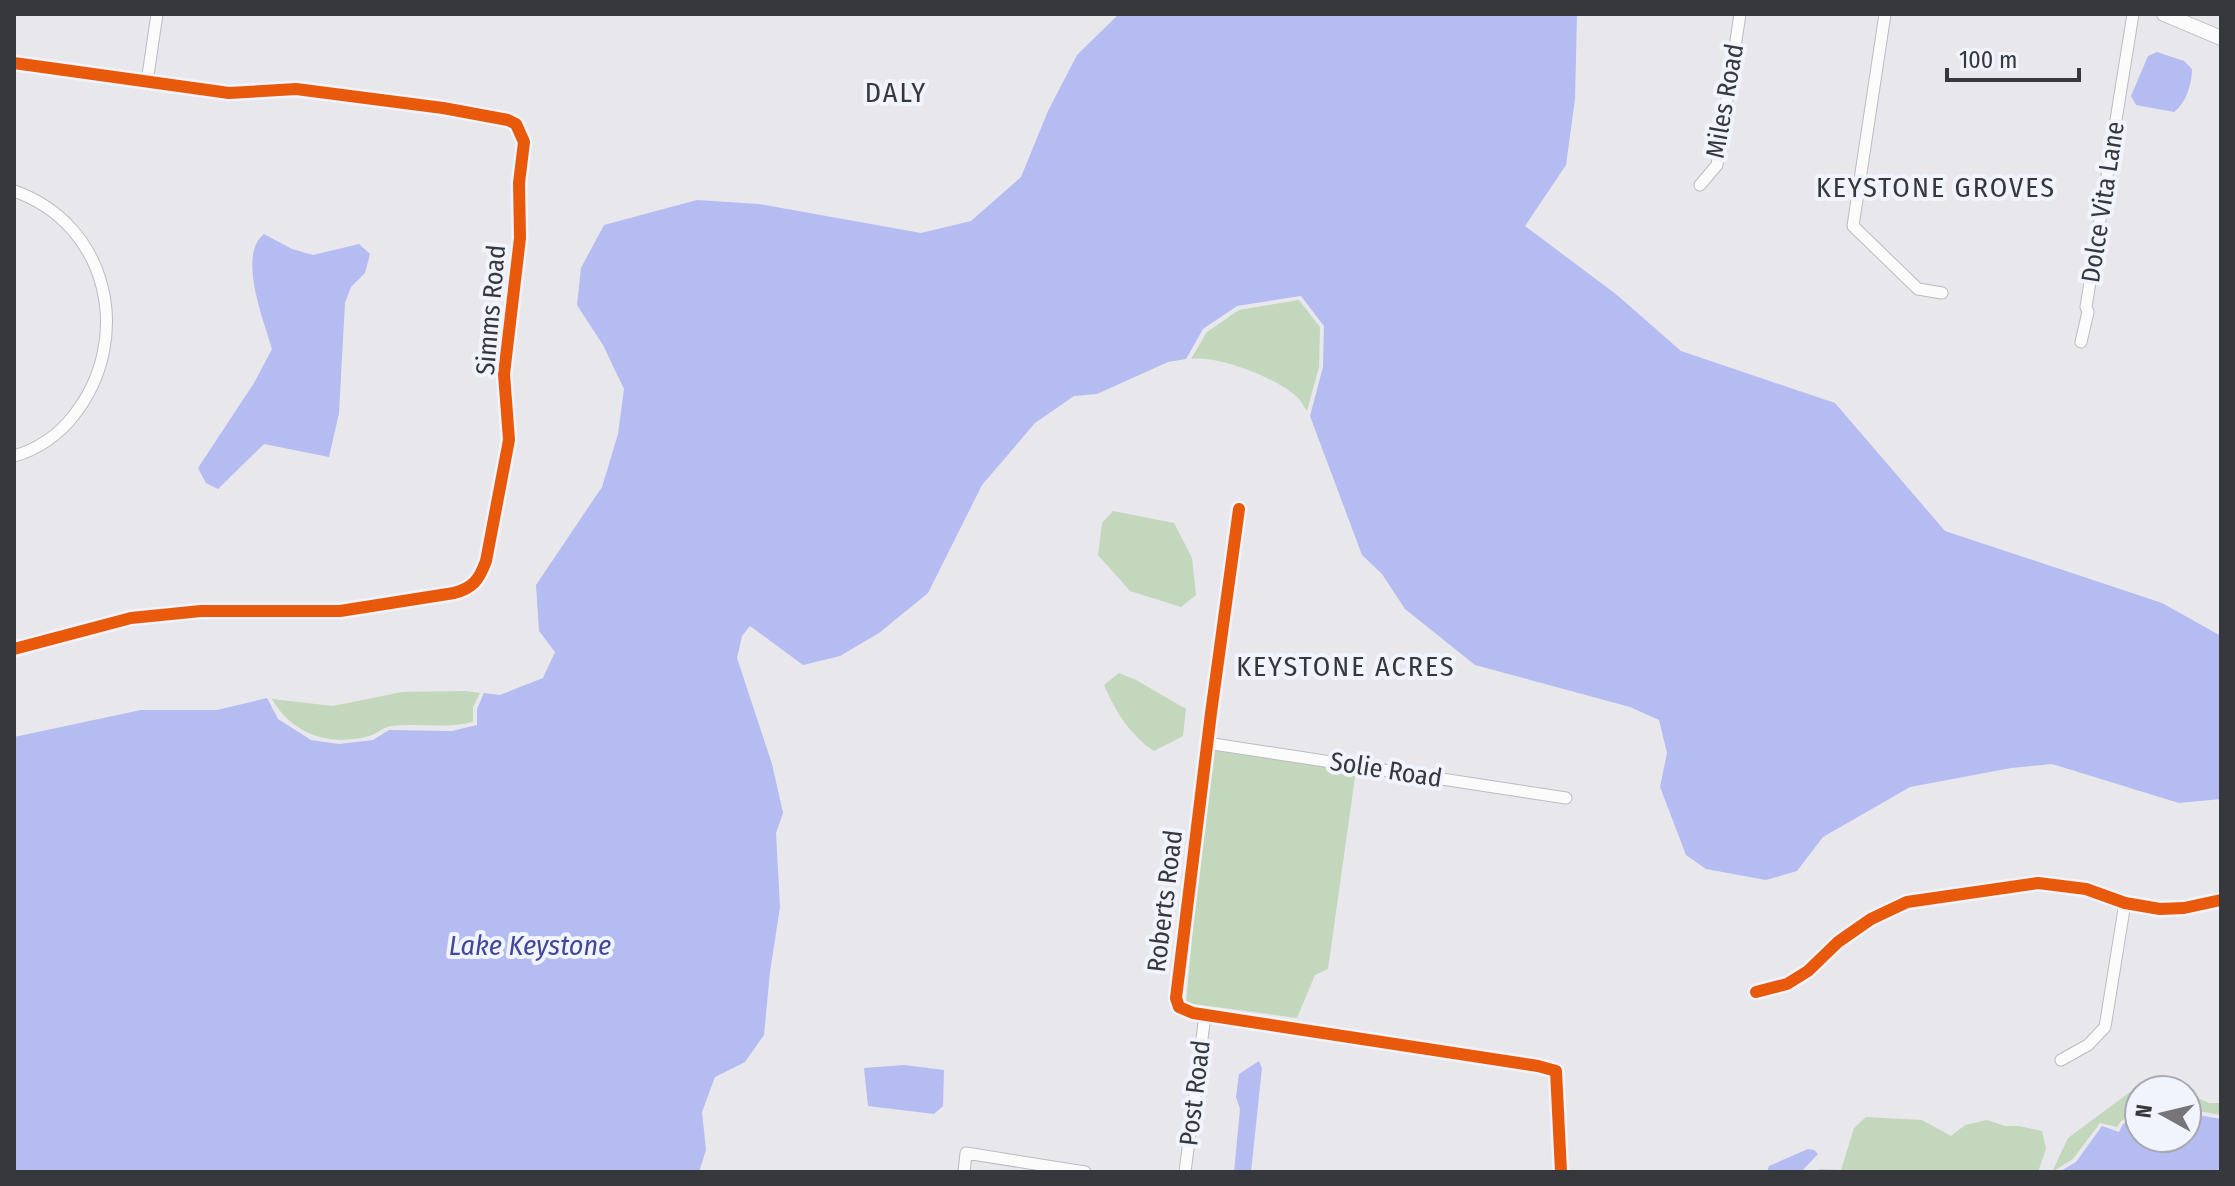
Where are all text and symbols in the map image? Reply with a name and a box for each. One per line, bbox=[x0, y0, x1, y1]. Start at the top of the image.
scale bar bbox=[1947, 32, 2079, 82]
street label: Miles Road bbox=[1700, 41, 1750, 161]
text: 100 m bbox=[1959, 46, 2017, 74]
district label: DALY bbox=[865, 76, 927, 109]
street label: Dolce Vita Lane bbox=[2075, 119, 2131, 285]
district label: KEYSTONE GROVES bbox=[1816, 171, 2056, 204]
street label: Simms Road bbox=[470, 244, 512, 376]
district label: KEYSTONE ACRES bbox=[1236, 650, 1456, 683]
street label: Solie Road bbox=[1328, 746, 1444, 794]
street label: Roberts Road bbox=[1141, 828, 1189, 974]
water label: Lake Keystone bbox=[449, 929, 611, 962]
street label: Post Road bbox=[1173, 1038, 1217, 1148]
north arrow bbox=[2123, 1074, 2203, 1154]
text: N bbox=[2129, 1103, 2158, 1120]

